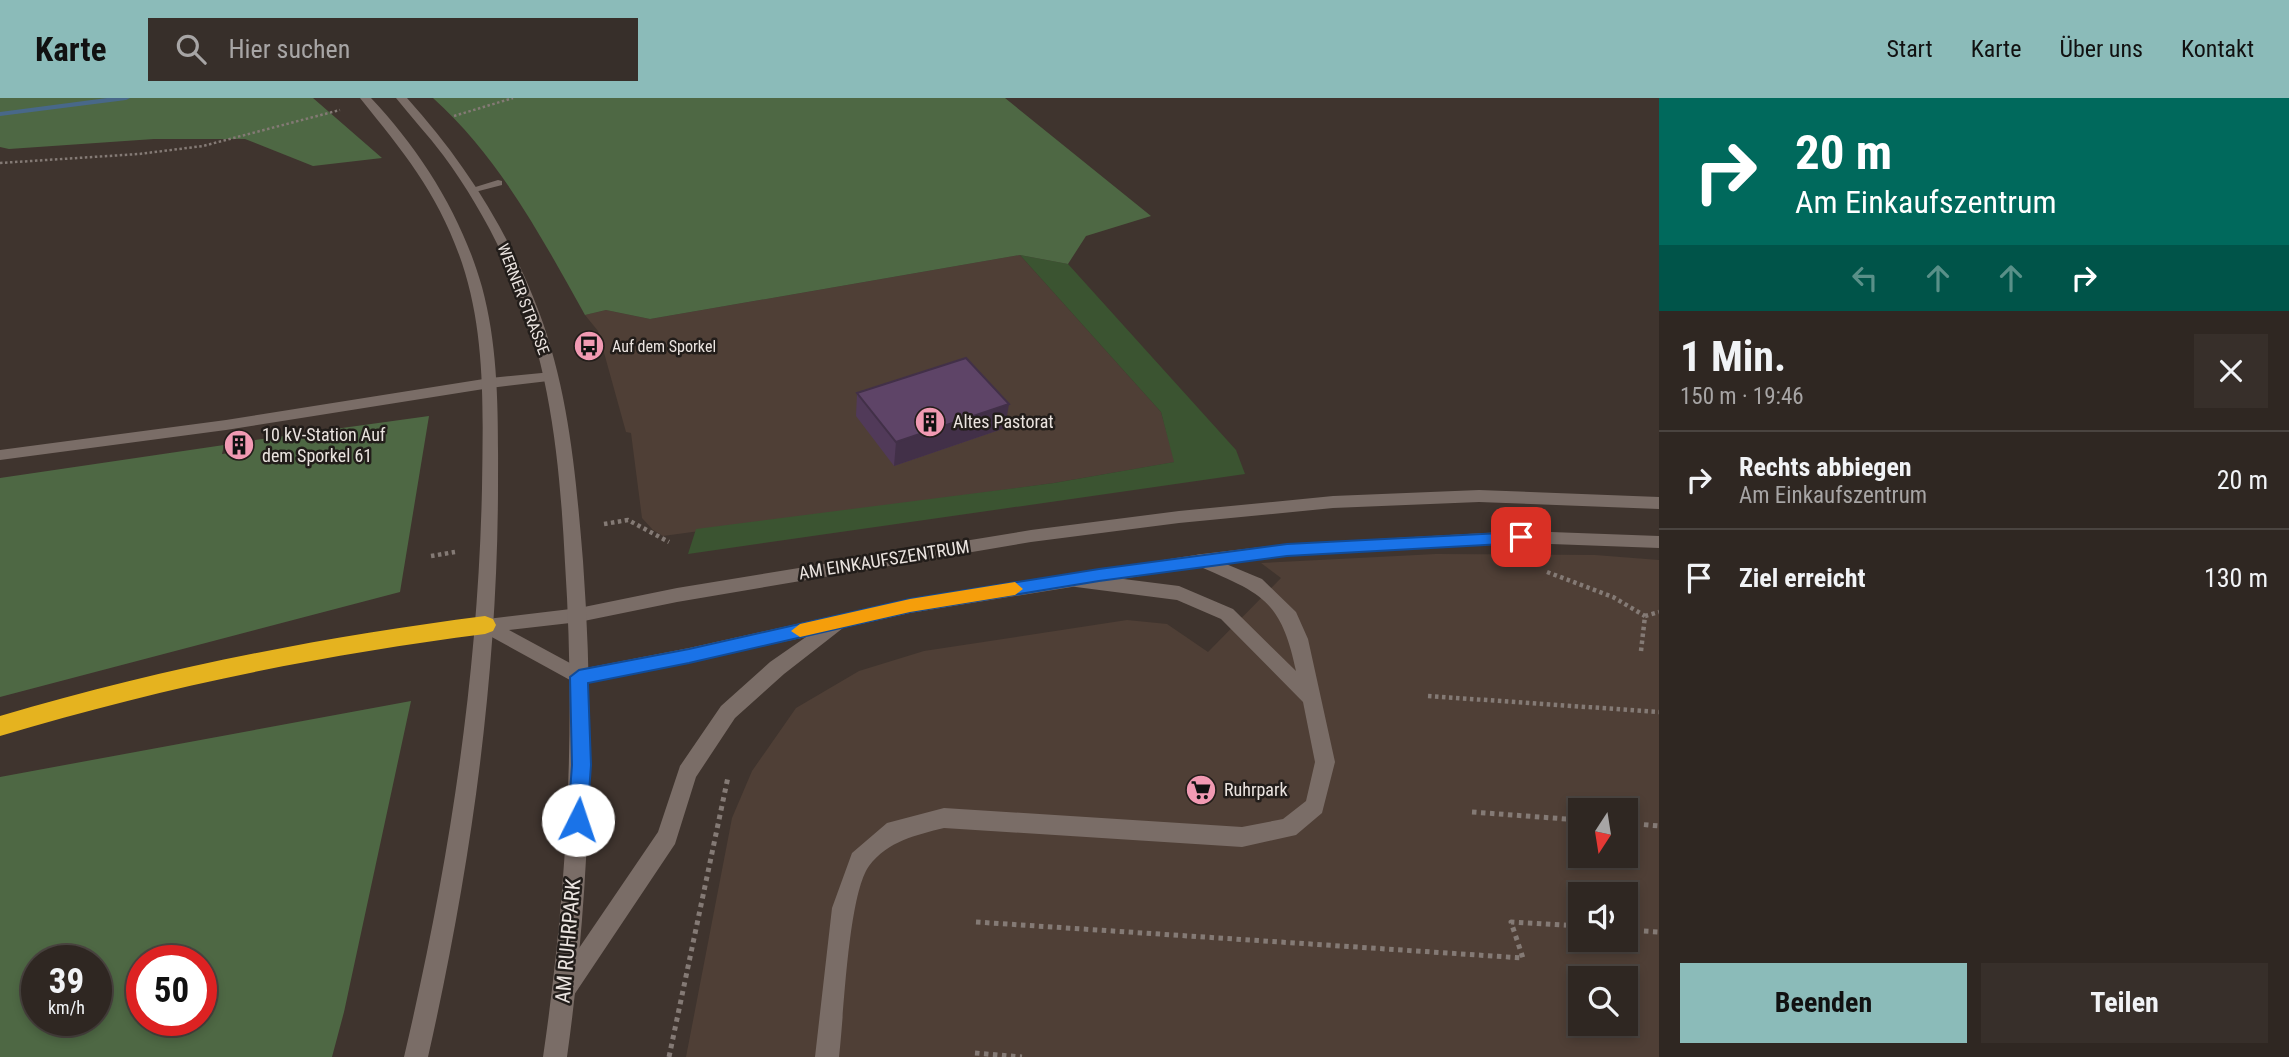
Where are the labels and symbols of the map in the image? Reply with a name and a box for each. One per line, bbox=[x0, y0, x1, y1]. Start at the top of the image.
street label: WERNER STRASSE bbox=[494, 241, 553, 357]
bus stop icon: Auf dem Sporkel bbox=[572, 329, 606, 363]
place label: Auf dem Sporkel bbox=[612, 337, 716, 356]
building icon: Altes Pastorat bbox=[913, 405, 947, 439]
place label: Altes Pastorat bbox=[953, 411, 1054, 432]
place label: 10 kV-Station Auf dem Sporkel 61 bbox=[262, 424, 386, 466]
building icon: 10 kV-Station Auf dem Sporkel 61 bbox=[222, 428, 256, 462]
pin bbox=[1491, 507, 1551, 567]
street label: AM EINKAUFSZENTRUM bbox=[797, 536, 971, 583]
supermarket icon: Ruhrpark bbox=[1184, 773, 1218, 807]
place label: Ruhrpark bbox=[1224, 779, 1288, 800]
position arrow bbox=[541, 783, 615, 857]
north arrow bbox=[1568, 798, 1638, 868]
street label: AM RUHRPARK bbox=[551, 877, 585, 1004]
speed limit sign: 50 bbox=[126, 945, 217, 1036]

